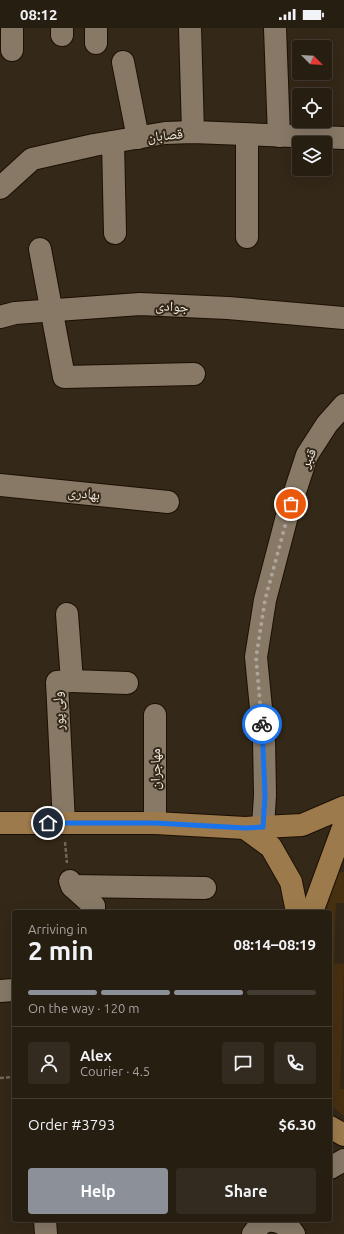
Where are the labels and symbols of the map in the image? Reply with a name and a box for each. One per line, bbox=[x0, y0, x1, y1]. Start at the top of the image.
north arrow bbox=[292, 40, 332, 80]
street label: قصابان bbox=[146, 125, 184, 146]
street label: جوادی bbox=[155, 297, 189, 316]
street label: قنبر bbox=[296, 446, 320, 472]
street label: بهادری bbox=[67, 483, 101, 504]
pin bbox=[274, 487, 308, 521]
street label: ولی پور bbox=[49, 691, 68, 732]
courier bbox=[242, 704, 282, 744]
street label: مهاجران bbox=[147, 748, 164, 790]
pin bbox=[31, 806, 65, 840]

